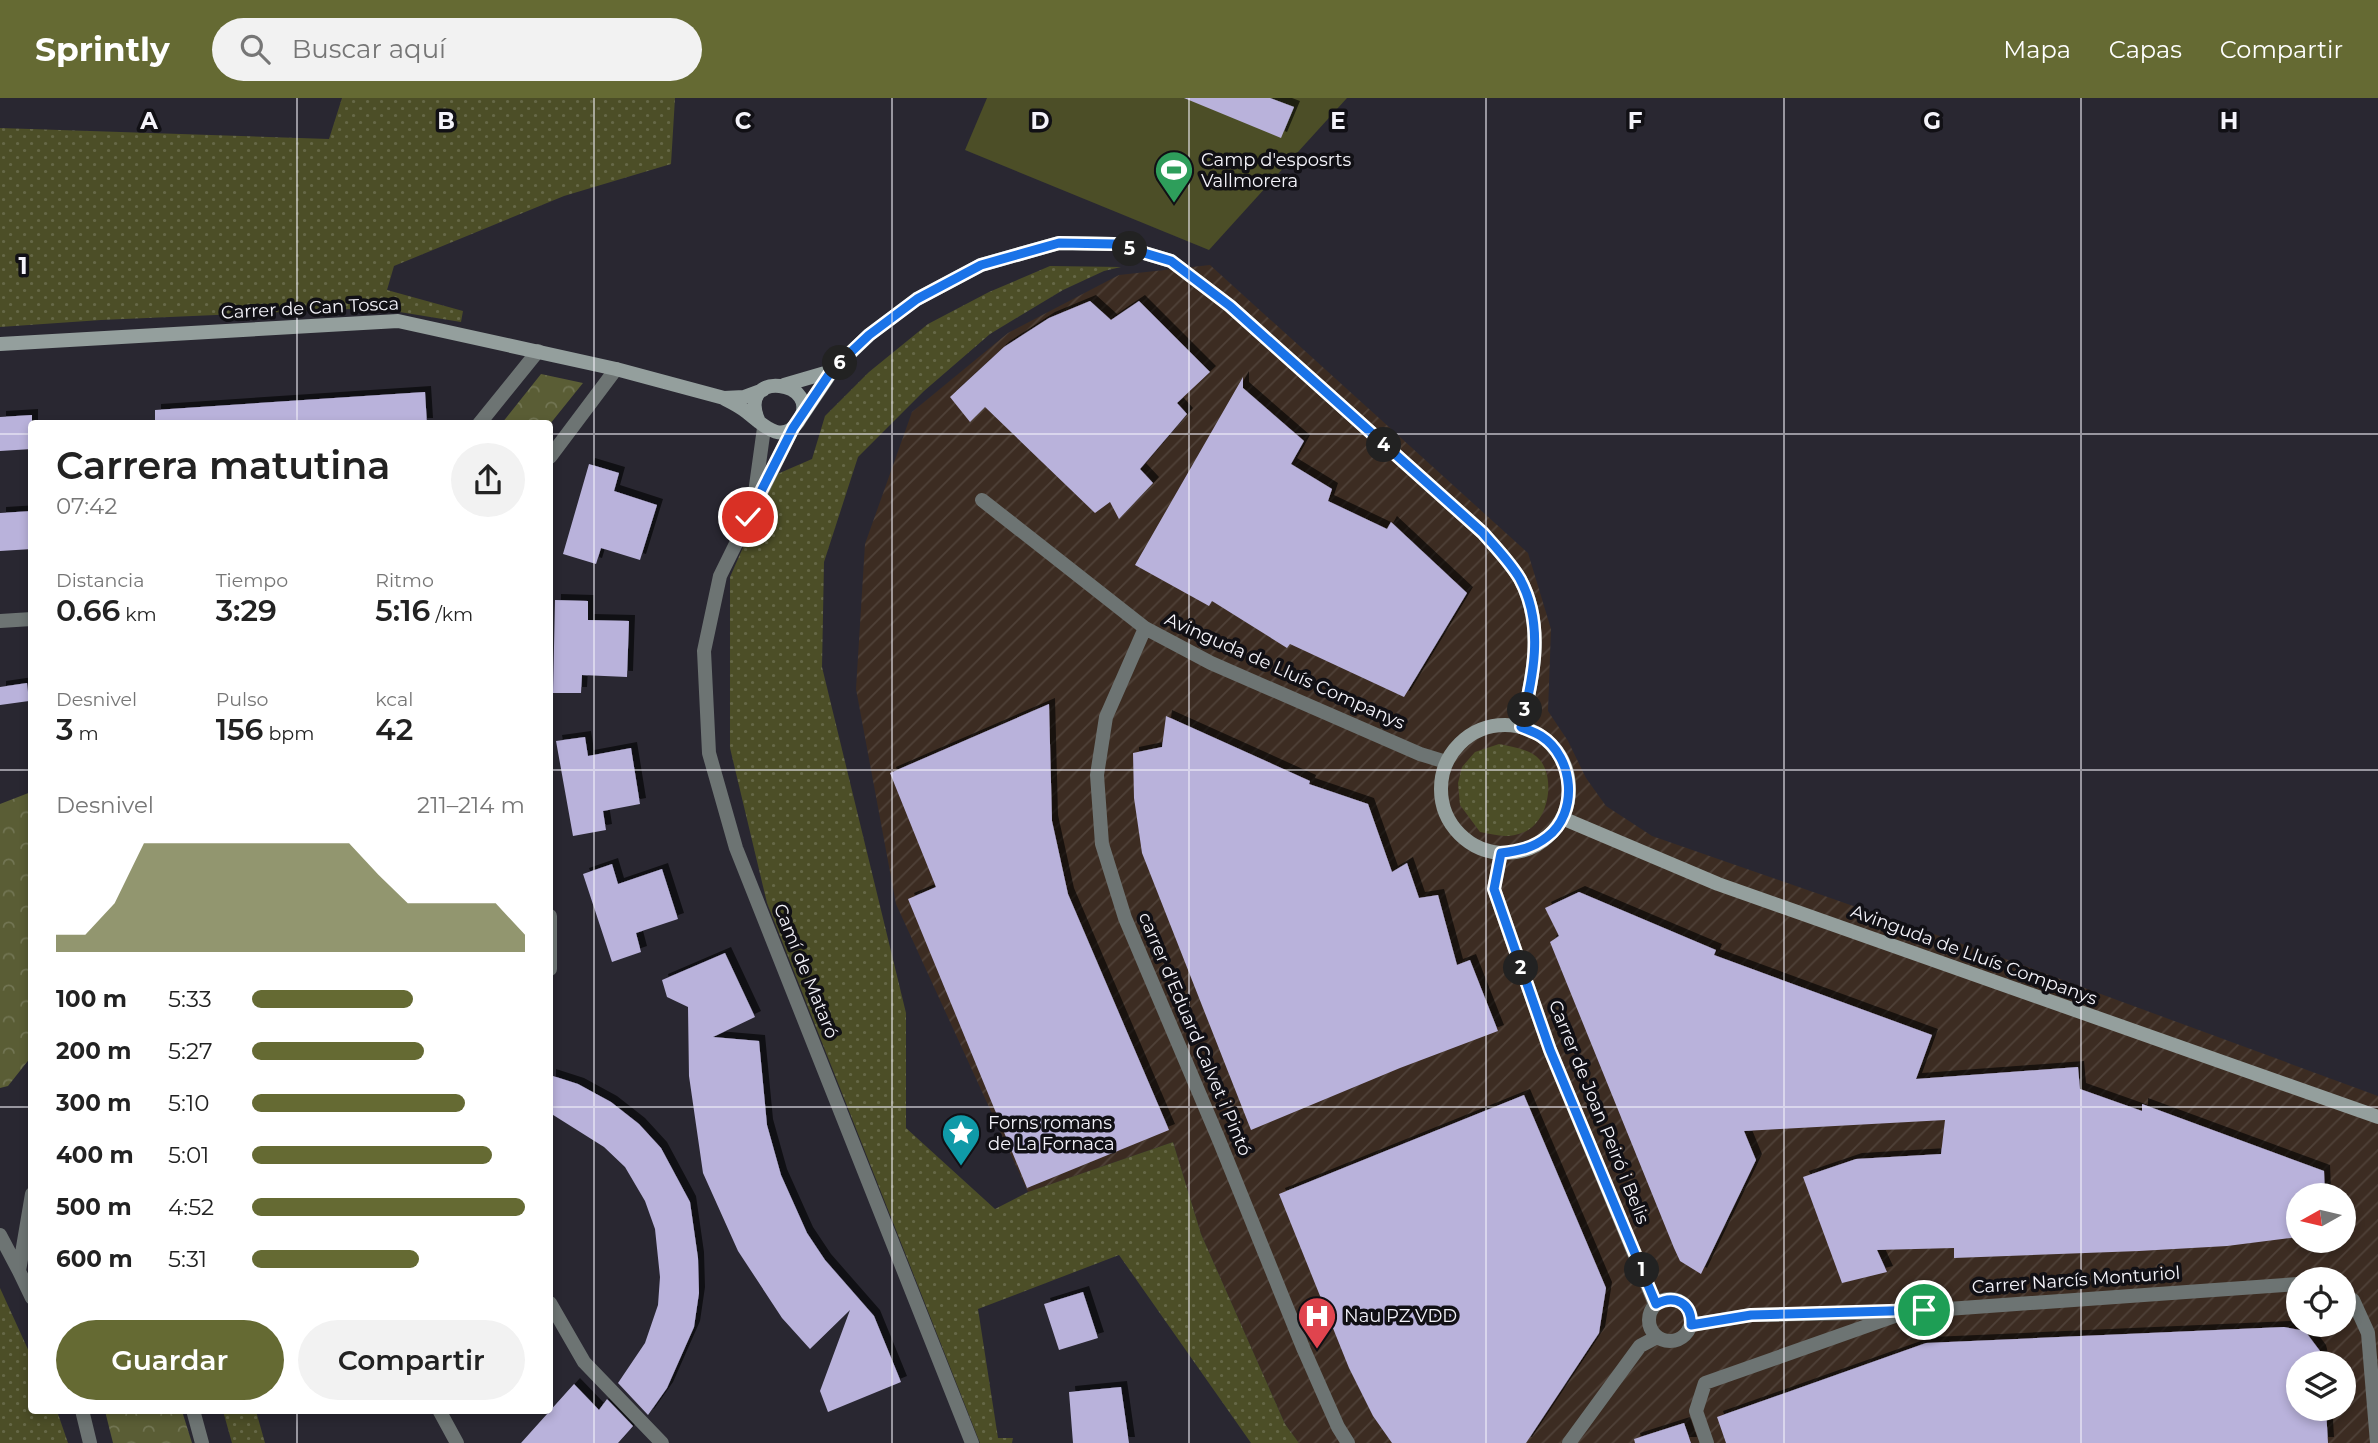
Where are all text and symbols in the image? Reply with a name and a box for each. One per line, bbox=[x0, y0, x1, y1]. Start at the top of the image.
search box bbox=[212, 18, 702, 81]
text: Sprintly bbox=[35, 29, 170, 69]
icon: search bbox=[236, 30, 274, 68]
text: Buscar aquí bbox=[292, 33, 446, 65]
text: Mapa bbox=[2003, 35, 2071, 64]
text: Capas bbox=[2109, 35, 2182, 64]
text: Compartir bbox=[2220, 35, 2343, 64]
text: A bbox=[139, 107, 158, 135]
text: B bbox=[437, 107, 455, 135]
text: C bbox=[735, 107, 752, 135]
text: D bbox=[1031, 107, 1050, 135]
text: E bbox=[1330, 107, 1346, 135]
text: F bbox=[1628, 107, 1643, 135]
text: G bbox=[1923, 107, 1941, 135]
text: H bbox=[2220, 107, 2238, 135]
sports icon: Camp d'esposrts Vallmorera bbox=[1153, 149, 1195, 204]
place label: Camp d'esposrts Vallmorera bbox=[1201, 149, 1352, 192]
pin: 5 bbox=[1112, 232, 1148, 266]
text: 5 bbox=[1124, 237, 1135, 260]
text: 1 bbox=[18, 252, 28, 280]
street label: Carrer de Can Tosca bbox=[220, 292, 400, 324]
pin: 6 bbox=[822, 345, 858, 380]
text: 6 bbox=[833, 351, 846, 374]
pin: 4 bbox=[1366, 428, 1402, 462]
text: 4 bbox=[1377, 433, 1390, 456]
text: Carrera matutina bbox=[56, 442, 390, 489]
button: share bbox=[451, 443, 525, 517]
pin bbox=[718, 487, 778, 547]
text: 07:42 bbox=[56, 492, 117, 520]
icon: check bbox=[729, 498, 767, 536]
text: Distancia bbox=[56, 569, 144, 592]
text: Tiempo bbox=[216, 569, 288, 592]
text: Ritmo bbox=[375, 569, 434, 592]
text: 0.66 bbox=[56, 592, 120, 629]
text: 3:29 bbox=[216, 592, 277, 629]
text: 5:16 bbox=[375, 592, 430, 629]
text: km bbox=[120, 603, 157, 626]
text: /km bbox=[430, 603, 473, 626]
street label: Avinguda de Lluís Companys bbox=[1161, 608, 1409, 734]
text: Desnivel bbox=[56, 688, 137, 711]
text: Pulso bbox=[216, 688, 268, 711]
text: kcal bbox=[375, 688, 413, 711]
pin: 3 bbox=[1508, 692, 1542, 728]
text: 3 bbox=[1519, 698, 1530, 721]
text: 3 bbox=[56, 711, 73, 748]
text: 156 bbox=[216, 711, 263, 748]
text: 42 bbox=[375, 711, 413, 748]
text: m bbox=[73, 722, 99, 745]
text: bpm bbox=[263, 722, 314, 745]
text: Desnivel bbox=[56, 791, 154, 819]
text: 211–214 m bbox=[417, 791, 525, 819]
street label: Camí de Mataró bbox=[769, 900, 843, 1042]
street label: Avinguda de Lluís Companys bbox=[1848, 900, 2100, 1010]
street label: carrer d'Eduard Calvet i Pintó bbox=[1134, 909, 1256, 1159]
pin: 2 bbox=[1504, 950, 1538, 986]
text: 2 bbox=[1515, 956, 1526, 979]
text: 100 m bbox=[56, 985, 127, 1013]
text: 5:33 bbox=[168, 985, 212, 1013]
street label: Carrer de Joan Peiró i Belis bbox=[1544, 997, 1654, 1227]
text: 200 m bbox=[56, 1037, 131, 1065]
text: 5:27 bbox=[168, 1037, 212, 1065]
text: 300 m bbox=[56, 1089, 132, 1117]
text: 5:10 bbox=[168, 1089, 209, 1117]
place icon: Forns romans de La Fornaca bbox=[940, 1112, 982, 1167]
place label: Forns romans de La Fornaca bbox=[988, 1112, 1115, 1155]
text: 400 m bbox=[56, 1141, 134, 1169]
text: 5:01 bbox=[168, 1141, 209, 1169]
north arrow bbox=[2286, 1183, 2356, 1253]
map controls bbox=[2286, 1183, 2356, 1421]
text: 500 m bbox=[56, 1193, 132, 1221]
text: 4:52 bbox=[168, 1193, 214, 1221]
text: 600 m bbox=[56, 1245, 133, 1273]
text: 5:31 bbox=[168, 1245, 207, 1273]
pin: 1 bbox=[1624, 1252, 1660, 1288]
text: 1 bbox=[1638, 1258, 1645, 1281]
street label: Carrer Narcís Monturiol bbox=[1971, 1262, 2181, 1298]
button: locate bbox=[2286, 1267, 2356, 1337]
pin bbox=[1894, 1280, 1954, 1340]
icon: arrive bbox=[1905, 1291, 1943, 1329]
hospital icon: Nau PZ VDD bbox=[1296, 1295, 1338, 1350]
place label: Nau PZ VDD bbox=[1344, 1305, 1457, 1327]
button: Guardar bbox=[56, 1320, 284, 1400]
button: Compartir bbox=[298, 1320, 525, 1400]
button: layers bbox=[2286, 1351, 2356, 1421]

